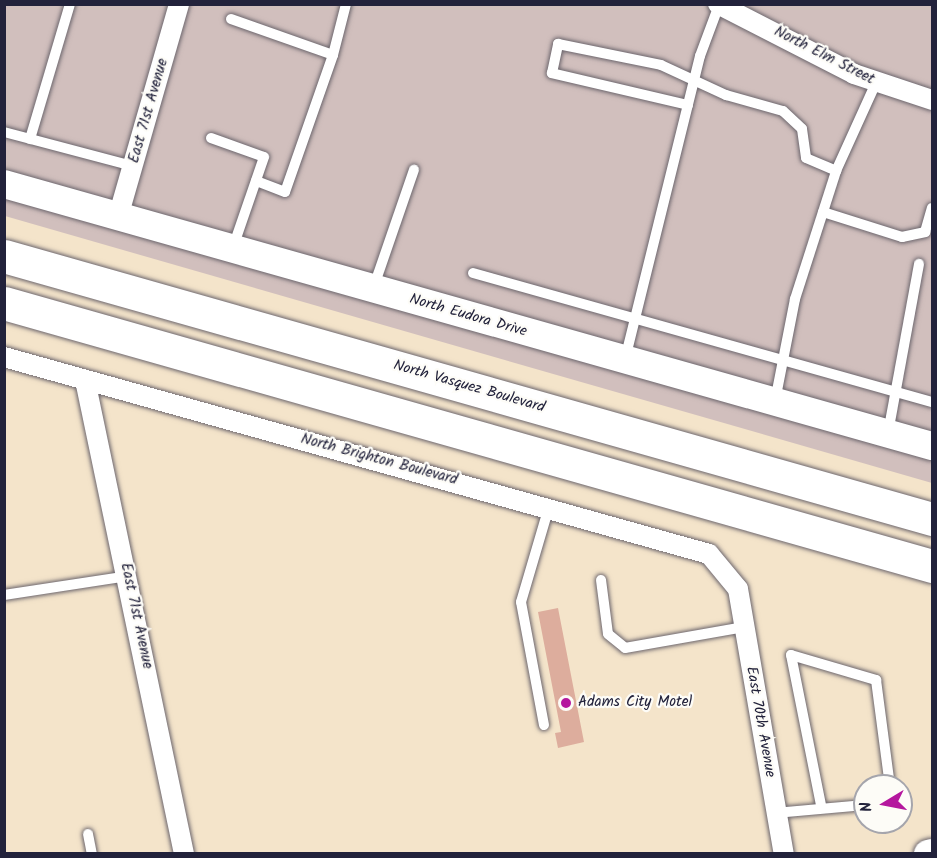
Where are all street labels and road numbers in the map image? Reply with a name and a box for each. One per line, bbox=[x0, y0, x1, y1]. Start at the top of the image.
street label: North Elm Street bbox=[771, 23, 877, 89]
street label: East 71st Avenue bbox=[125, 57, 173, 165]
street label: North Eudora Drive bbox=[407, 291, 529, 341]
street label: North Vasquez Boulevard bbox=[391, 357, 547, 417]
street label: North Brighton Boulevard bbox=[299, 430, 459, 490]
street label: East 71st Avenue bbox=[116, 561, 156, 671]
street label: East 70th Avenue bbox=[741, 665, 779, 779]

